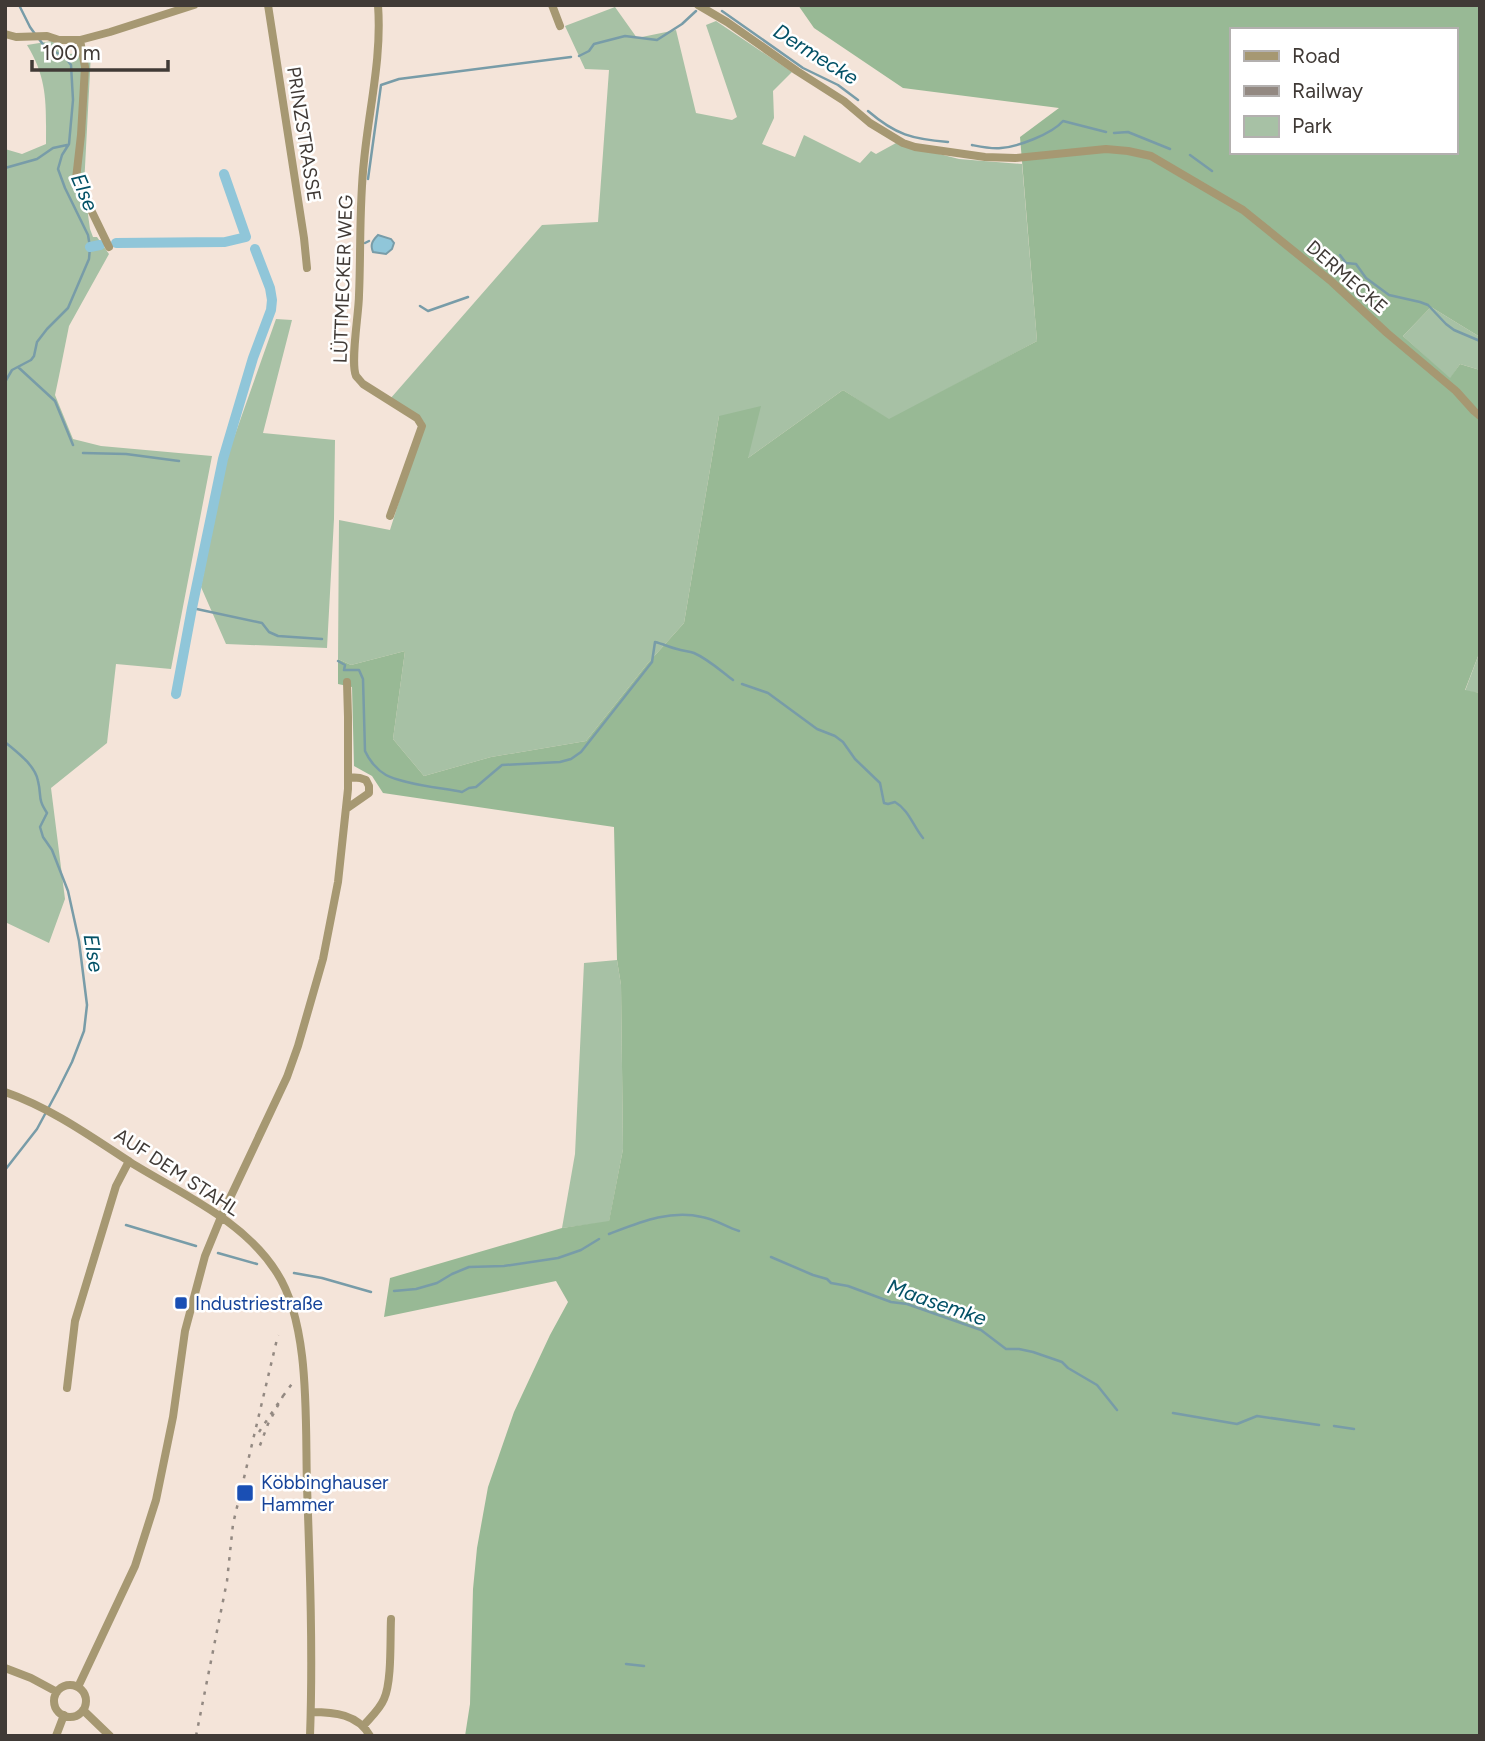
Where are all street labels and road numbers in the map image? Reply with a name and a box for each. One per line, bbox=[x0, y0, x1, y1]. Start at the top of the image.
street label: PRINZSTRASSE bbox=[282, 65, 326, 203]
street label: LÜTTMECKER WEG bbox=[329, 194, 357, 364]
street label: DERMECKE bbox=[1302, 235, 1392, 319]
street label: AUF DEM STAHL bbox=[110, 1123, 244, 1221]

